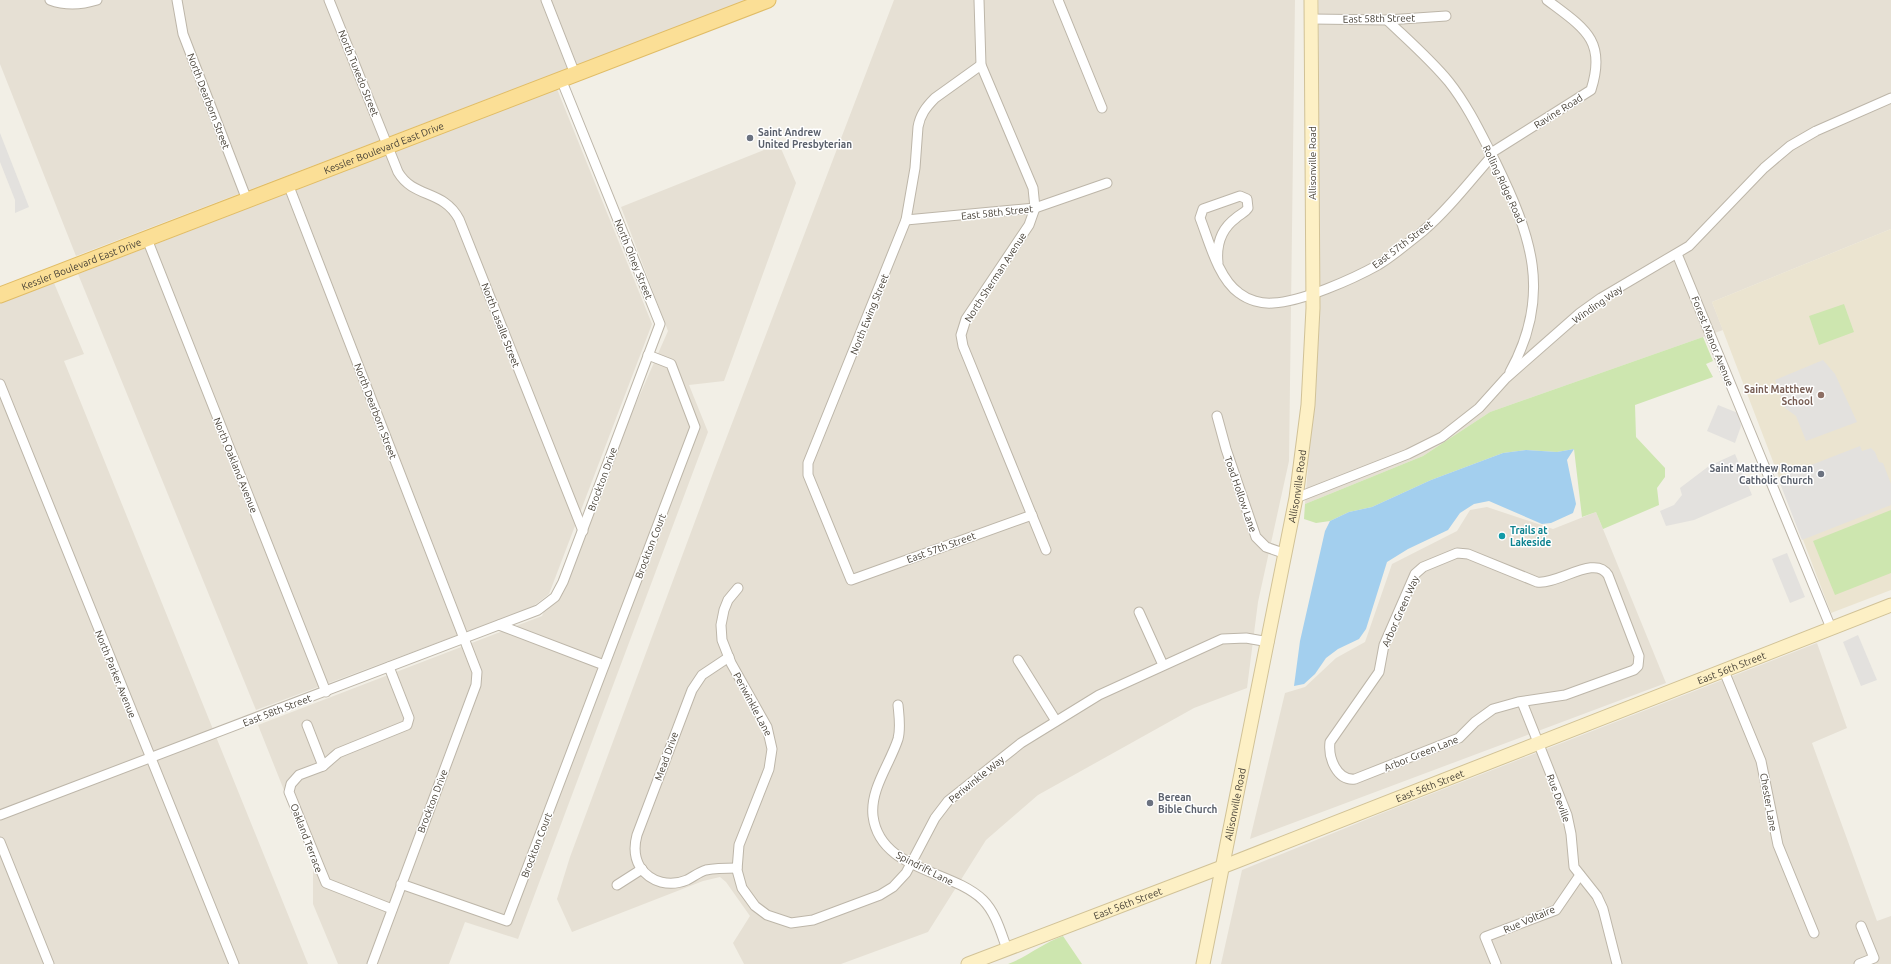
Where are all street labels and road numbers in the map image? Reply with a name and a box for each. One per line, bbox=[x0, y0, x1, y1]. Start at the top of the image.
street label: East 58th Street bbox=[1343, 12, 1415, 25]
street label: North Tuxedo Street bbox=[336, 28, 381, 118]
street label: North Dearborn Street bbox=[185, 52, 232, 151]
street label: Ravine Road bbox=[1532, 92, 1585, 131]
street label: Kessler Boulevard East Drive bbox=[322, 120, 445, 176]
street label: Allisonville Road bbox=[1307, 126, 1318, 200]
street label: Rolling Ridge Road bbox=[1481, 144, 1526, 225]
street label: East 58th Street bbox=[960, 203, 1034, 222]
street label: North Olney Street bbox=[612, 218, 655, 301]
street label: East 57th Street bbox=[1370, 218, 1435, 271]
street label: North Sherman Avenue bbox=[962, 230, 1028, 324]
street label: Kessler Boulevard East Drive bbox=[20, 236, 143, 292]
street label: North Ewing Street bbox=[848, 272, 891, 356]
street label: North Lasalle Street bbox=[479, 281, 522, 369]
street label: Winding Way bbox=[1570, 283, 1625, 326]
street label: Forest Manor Avenue bbox=[1689, 295, 1736, 388]
street label: North Dearborn Street bbox=[352, 362, 399, 461]
street label: North Oakland Avenue bbox=[211, 416, 260, 515]
street label: Brockton Drive bbox=[586, 446, 619, 513]
street label: Allisonville Road bbox=[1286, 449, 1308, 524]
street label: Toad Hollow Lane bbox=[1222, 455, 1259, 534]
street label: Brockton Court bbox=[633, 512, 668, 580]
street label: East 57th Street bbox=[905, 530, 977, 565]
street label: Arbor Green Way bbox=[1380, 574, 1421, 648]
street label: North Parker Avenue bbox=[93, 629, 138, 720]
street label: East 56th Street bbox=[1696, 650, 1767, 686]
street label: Periwinkle Lane bbox=[731, 671, 774, 738]
street label: East 58th Street bbox=[241, 692, 313, 729]
street label: Mead Drive bbox=[653, 730, 680, 782]
street label: Arbor Green Lane bbox=[1383, 734, 1460, 773]
street label: Periwinkle Way bbox=[946, 754, 1006, 805]
street label: Allisonville Road bbox=[1223, 767, 1248, 841]
street label: Brockton Drive bbox=[415, 768, 450, 834]
street label: East 56th Street bbox=[1394, 768, 1466, 804]
street label: Chester Lane bbox=[1758, 772, 1779, 832]
street label: Rue Deville bbox=[1545, 773, 1572, 824]
street label: Oakland Terrace bbox=[288, 802, 325, 874]
street label: Brockton Court bbox=[519, 811, 554, 879]
street label: Spindrift Lane bbox=[894, 849, 955, 888]
street label: East 56th Street bbox=[1092, 885, 1164, 922]
street label: Rue Voltaire bbox=[1502, 904, 1557, 935]

